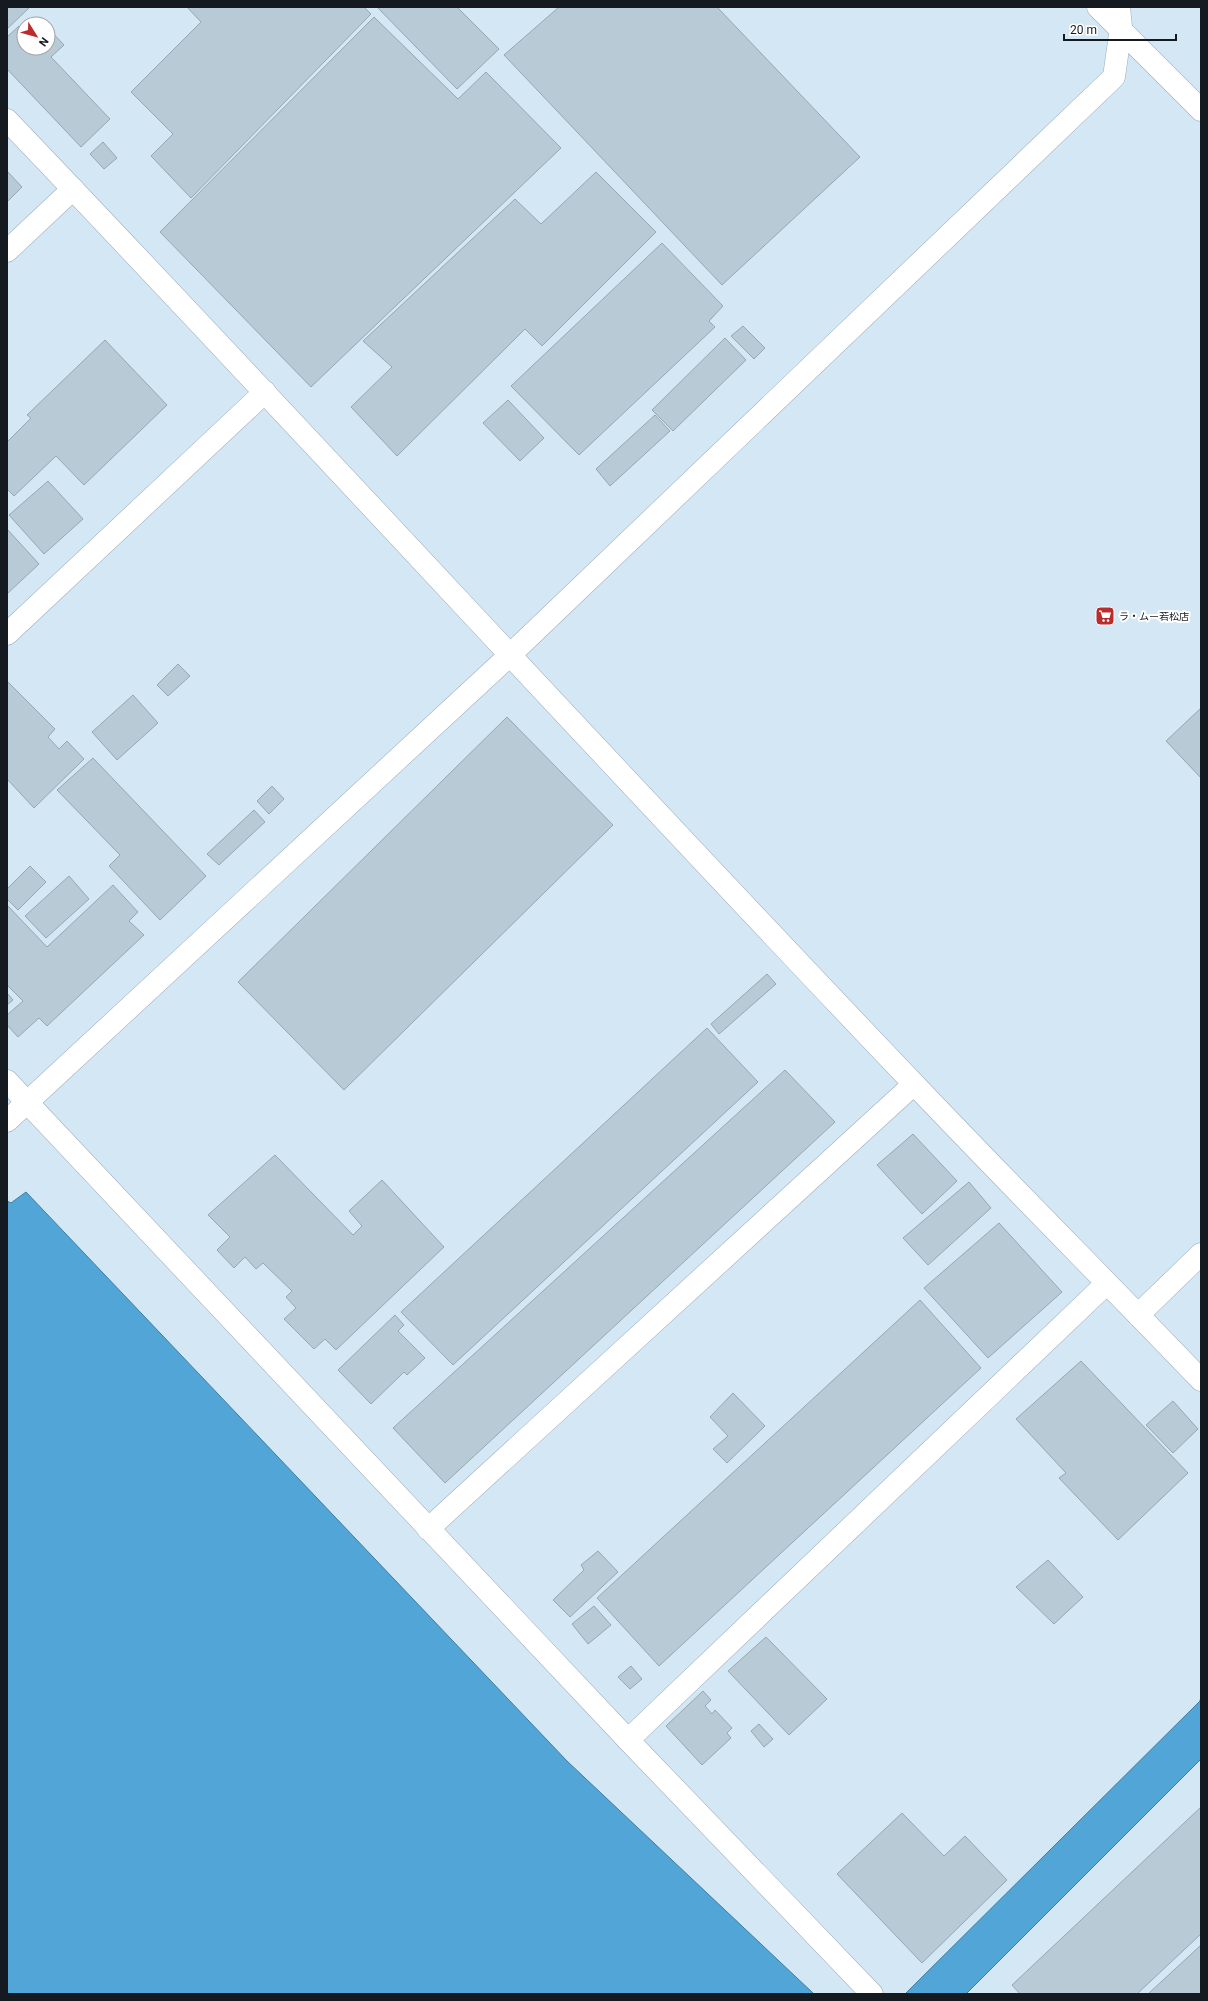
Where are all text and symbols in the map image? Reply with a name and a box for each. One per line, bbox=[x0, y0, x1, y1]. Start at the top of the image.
north arrow bbox=[16, 16, 56, 56]
scale bar bbox=[1064, 16, 1176, 42]
text: 20 m bbox=[1070, 23, 1097, 37]
text: N bbox=[36, 35, 51, 49]
supermarket icon: ラ・ムー若松店 bbox=[1094, 605, 1116, 627]
place label: ラ・ムー若松店 bbox=[1119, 611, 1189, 622]

